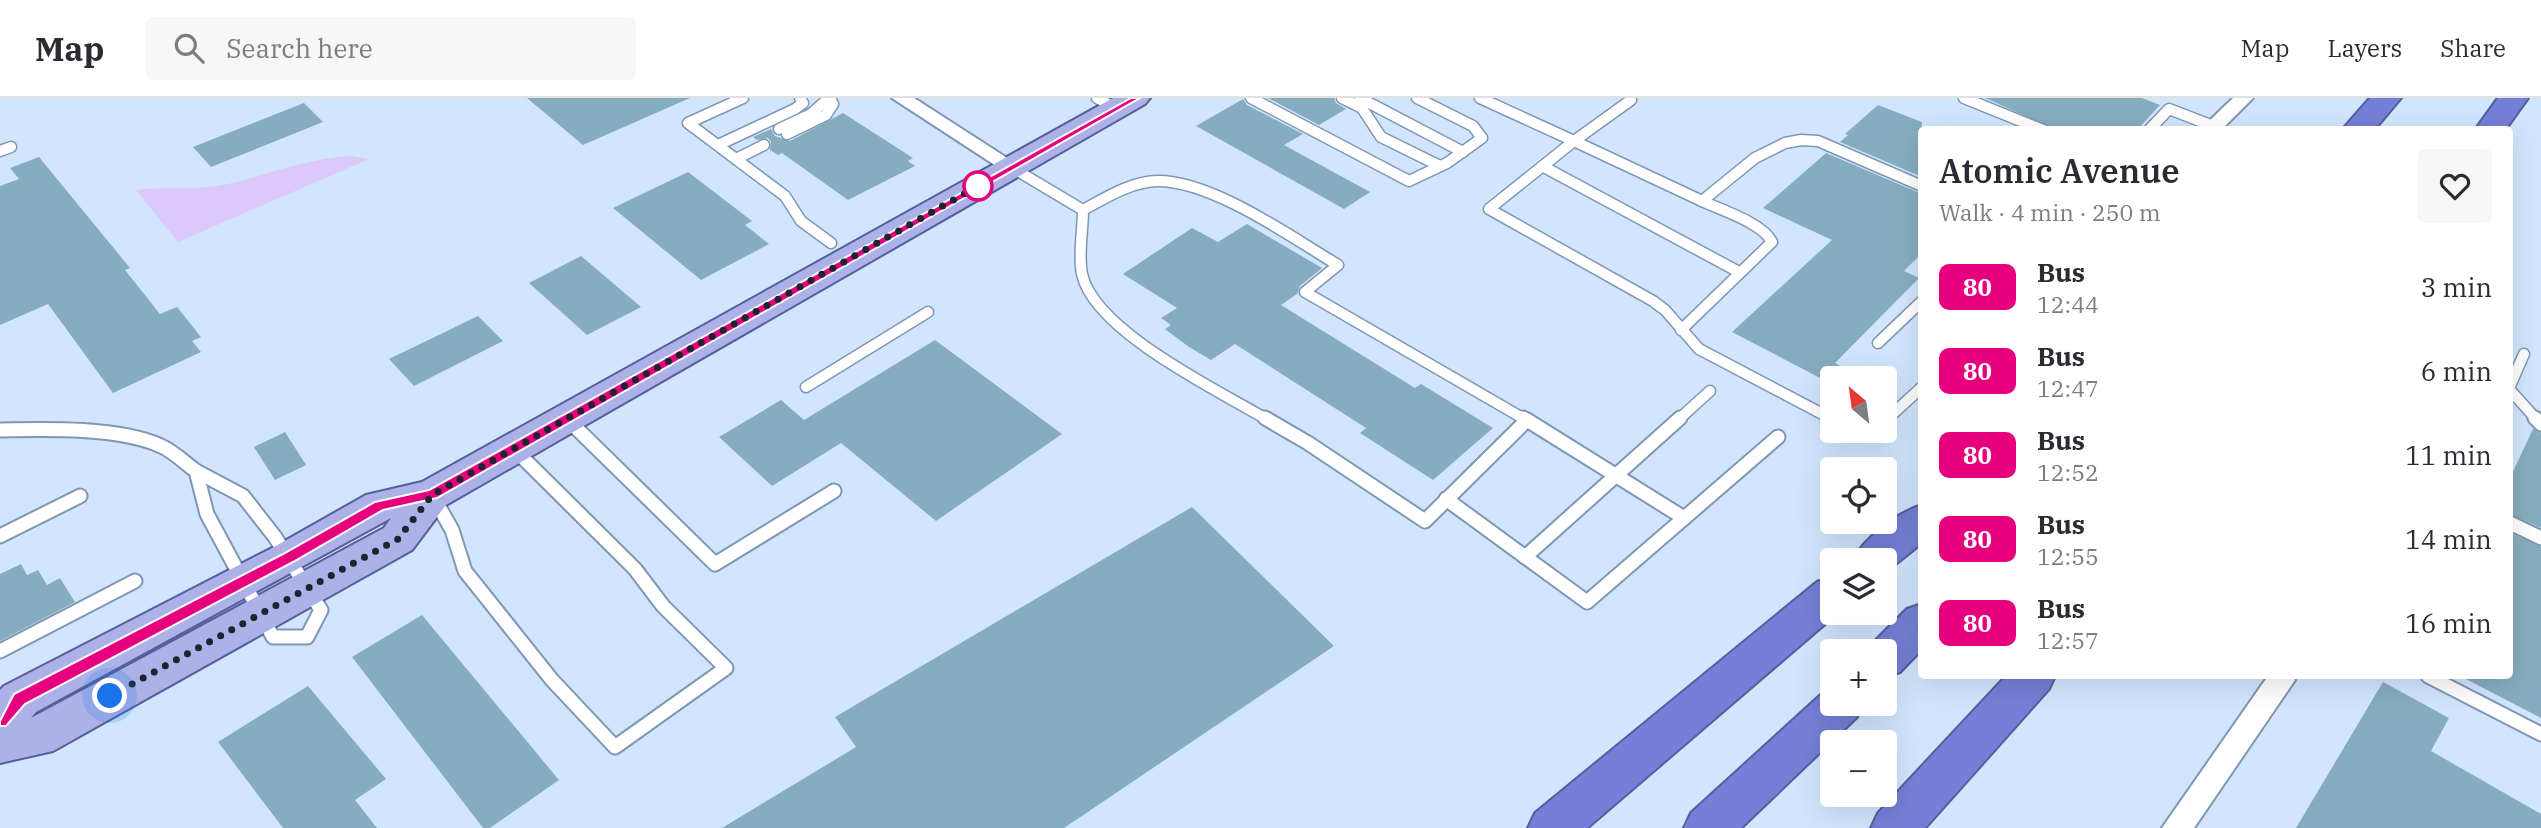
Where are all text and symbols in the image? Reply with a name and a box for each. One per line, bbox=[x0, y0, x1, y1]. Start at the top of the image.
search box bbox=[146, 17, 636, 80]
text: Map bbox=[35, 27, 104, 70]
icon: search bbox=[170, 29, 208, 67]
text: Search here bbox=[226, 31, 373, 65]
text: Map bbox=[2241, 32, 2289, 64]
text: Layers bbox=[2327, 32, 2402, 64]
text: Share bbox=[2440, 32, 2506, 64]
text: Atomic Avenue bbox=[1939, 149, 2180, 192]
button: heart bbox=[2418, 149, 2492, 223]
unlabelled marker bbox=[963, 171, 993, 201]
text: Walk · 4 min · 250 m bbox=[1939, 197, 2161, 227]
text: Bus bbox=[2037, 255, 2085, 289]
text: 3 min bbox=[2421, 270, 2492, 304]
text: 80 bbox=[1963, 271, 1992, 303]
text: 12:44 bbox=[2037, 289, 2099, 319]
text: Bus bbox=[2037, 339, 2085, 373]
text: 6 min bbox=[2421, 354, 2492, 388]
text: 80 bbox=[1963, 355, 1992, 387]
north arrow bbox=[1820, 366, 1897, 443]
map controls bbox=[1820, 366, 1897, 807]
text: 12:47 bbox=[2037, 373, 2099, 403]
text: Bus bbox=[2037, 423, 2085, 457]
text: 11 min bbox=[2405, 438, 2492, 472]
text: 80 bbox=[1963, 439, 1992, 471]
button: locate bbox=[1820, 457, 1897, 534]
text: 12:52 bbox=[2037, 457, 2099, 487]
text: Bus bbox=[2037, 507, 2085, 541]
text: 14 min bbox=[2405, 522, 2492, 556]
text: 80 bbox=[1963, 523, 1992, 555]
text: 12:55 bbox=[2037, 541, 2099, 571]
button: layers bbox=[1820, 548, 1897, 625]
text: Bus bbox=[2037, 591, 2085, 625]
text: 16 min bbox=[2405, 606, 2492, 640]
text: 80 bbox=[1963, 607, 1992, 639]
text: 12:57 bbox=[2037, 625, 2099, 655]
button: + bbox=[1820, 639, 1897, 716]
your location bbox=[92, 678, 127, 713]
button: − bbox=[1820, 730, 1897, 807]

